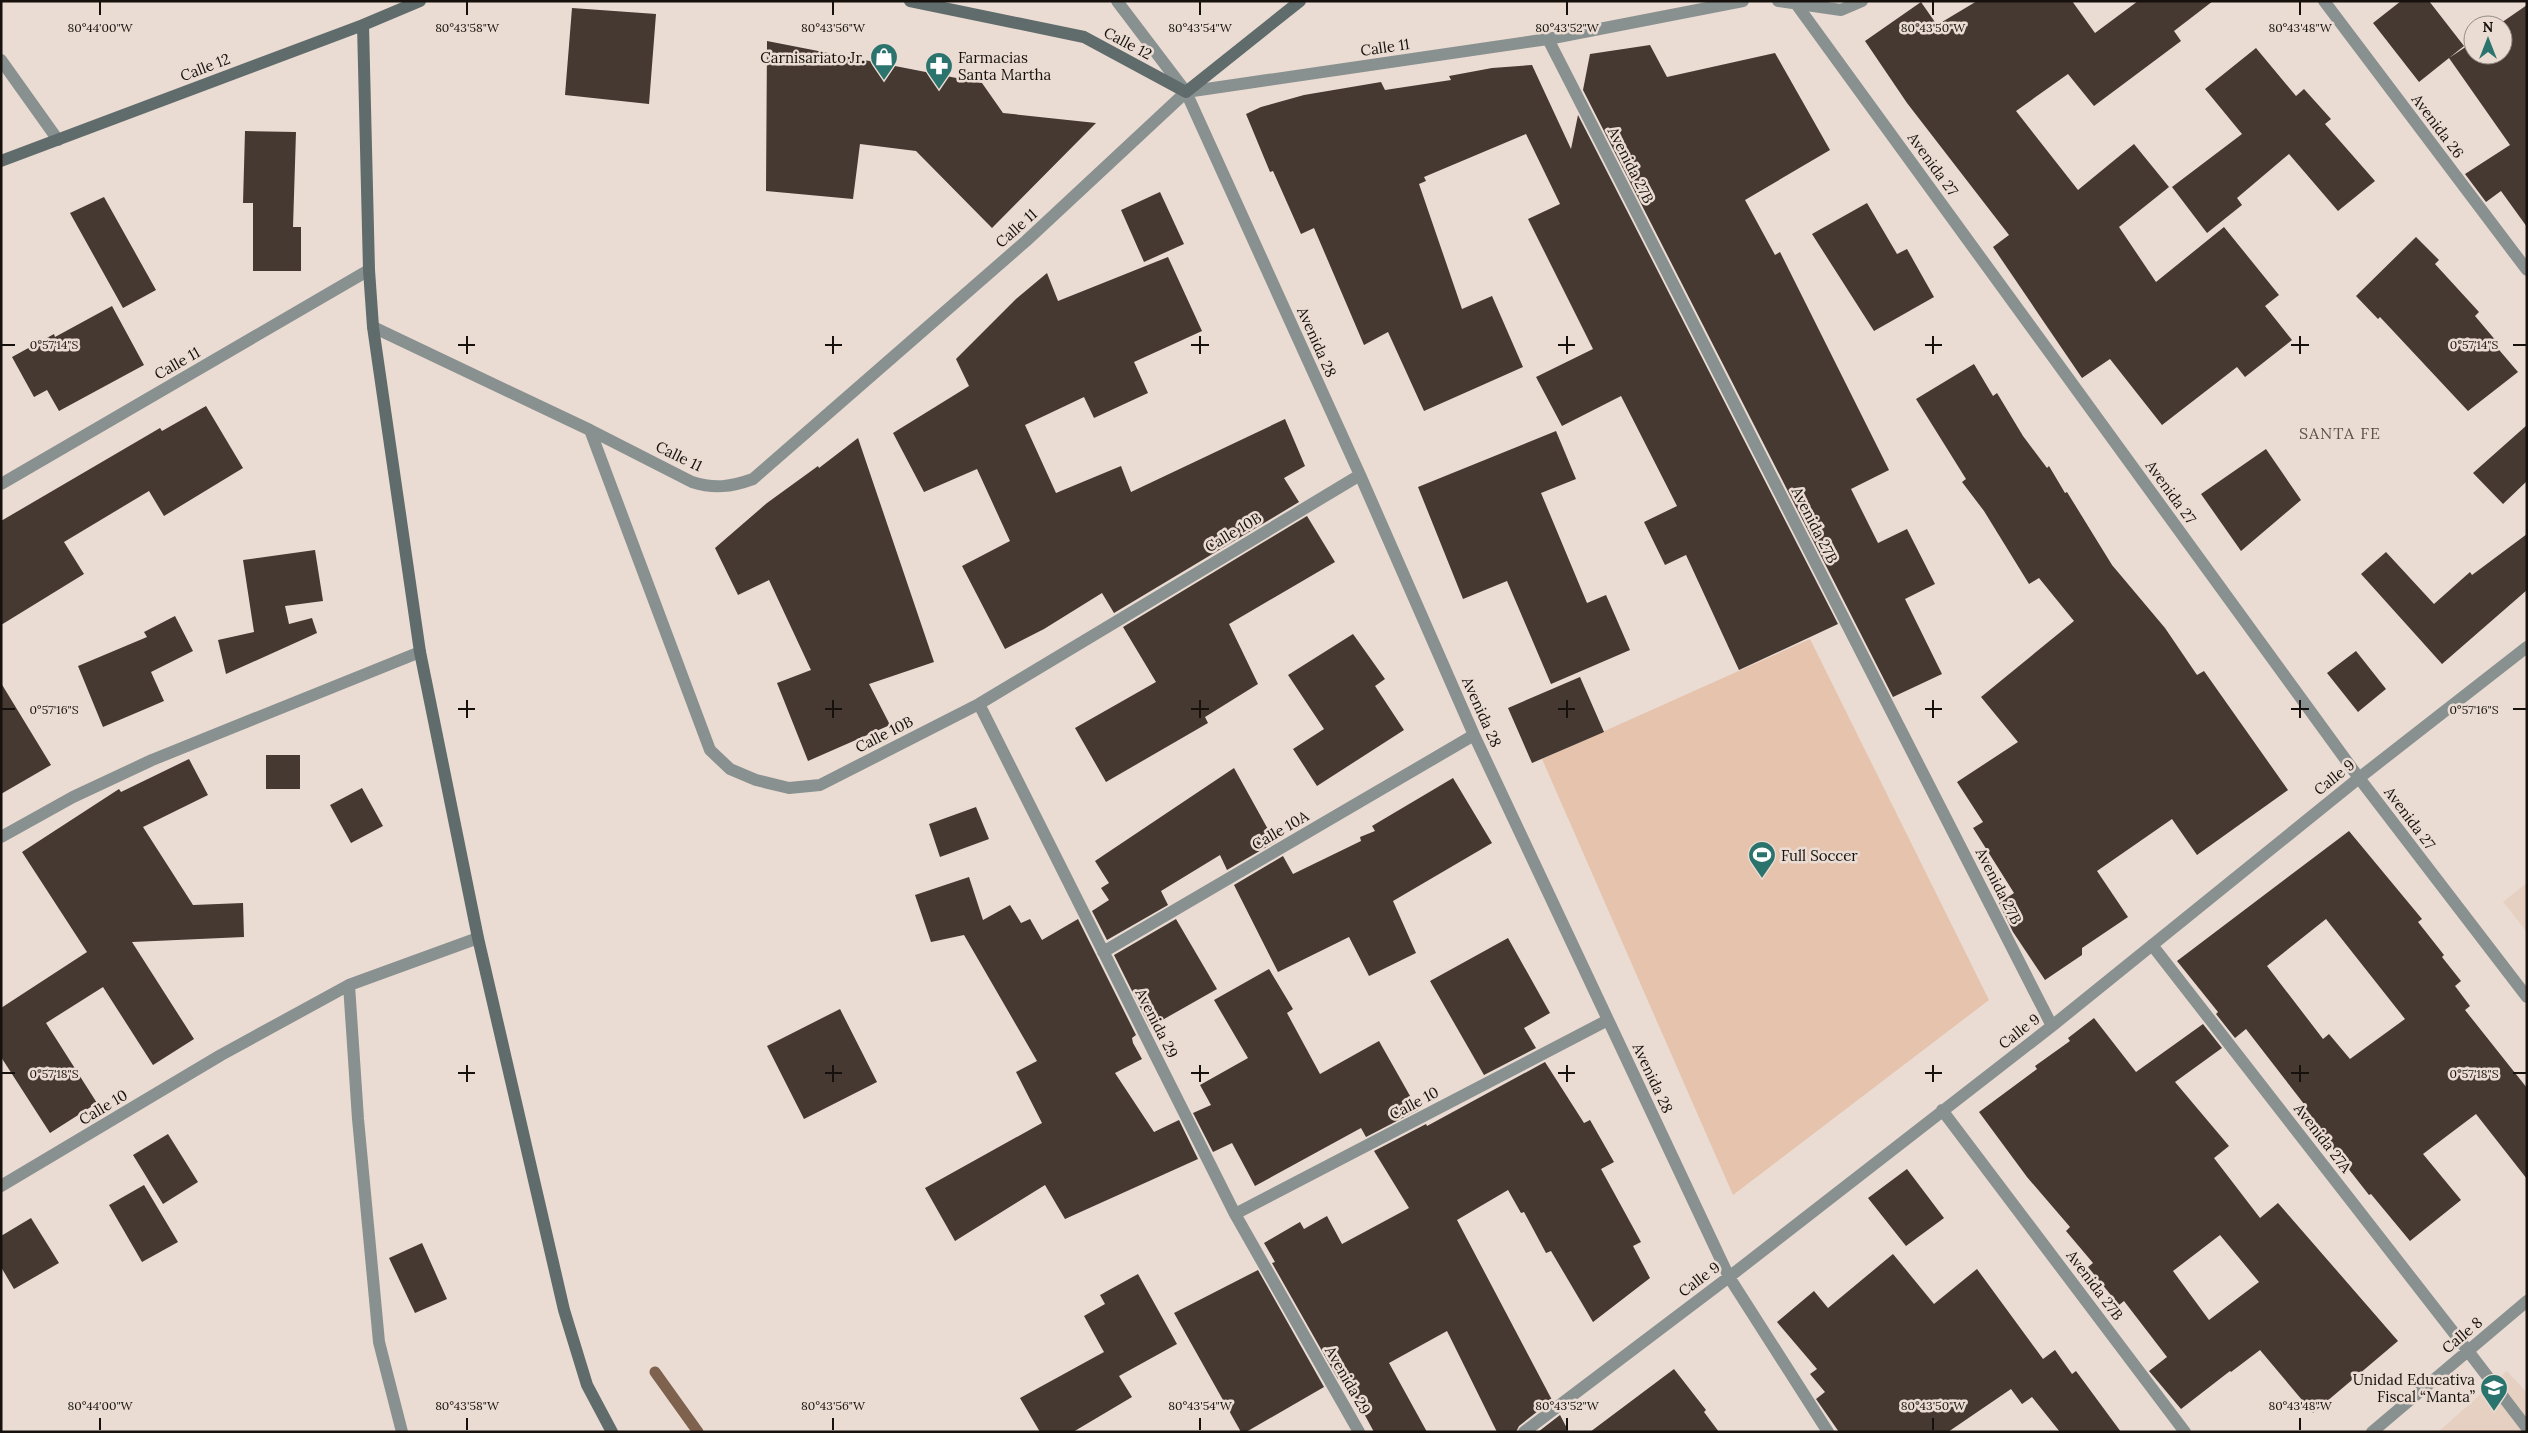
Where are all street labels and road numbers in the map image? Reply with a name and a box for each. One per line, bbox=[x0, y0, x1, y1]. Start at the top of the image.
street label: Calle 12 bbox=[1101, 22, 1155, 64]
street label: Calle 11 bbox=[1359, 34, 1411, 60]
street label: Calle 12 bbox=[177, 49, 233, 85]
street label: Avenida 26 bbox=[2407, 89, 2468, 162]
street label: Avenida 27B bbox=[1603, 123, 1658, 206]
street label: Avenida 27 bbox=[1903, 128, 1962, 199]
street label: Calle 11 bbox=[991, 204, 1041, 252]
street label: Avenida 28 bbox=[1293, 303, 1341, 380]
street label: Calle 11 bbox=[151, 342, 203, 384]
street label: Calle 11 bbox=[653, 437, 705, 475]
street label: Avenida 27 bbox=[2141, 456, 2200, 527]
street label: Avenida 27B bbox=[1787, 483, 1842, 566]
street label: Calle 10B bbox=[1201, 508, 1265, 556]
street label: Avenida 28 bbox=[1458, 673, 1506, 750]
street label: Calle 10B bbox=[852, 711, 916, 757]
street label: Calle 9 bbox=[2310, 755, 2358, 799]
street label: Avenida 27 bbox=[2380, 782, 2440, 853]
street label: Calle 10A bbox=[1248, 806, 1312, 854]
street label: Avenida 27B bbox=[1971, 844, 2026, 927]
street label: Avenida 29 bbox=[1131, 984, 1183, 1061]
street label: Calle 9 bbox=[1995, 1009, 2043, 1053]
street label: Avenida 28 bbox=[1628, 1039, 1677, 1116]
street label: Calle 10 bbox=[1386, 1082, 1442, 1124]
street label: Calle 10 bbox=[75, 1085, 131, 1129]
street label: Avenida 27A bbox=[2289, 1099, 2356, 1177]
street label: Avenida 27B bbox=[2062, 1245, 2128, 1324]
street label: Calle 9 bbox=[1674, 1257, 1724, 1301]
street label: Calle 8 bbox=[2438, 1313, 2486, 1357]
street label: Avenida 29 bbox=[1320, 1342, 1375, 1417]

